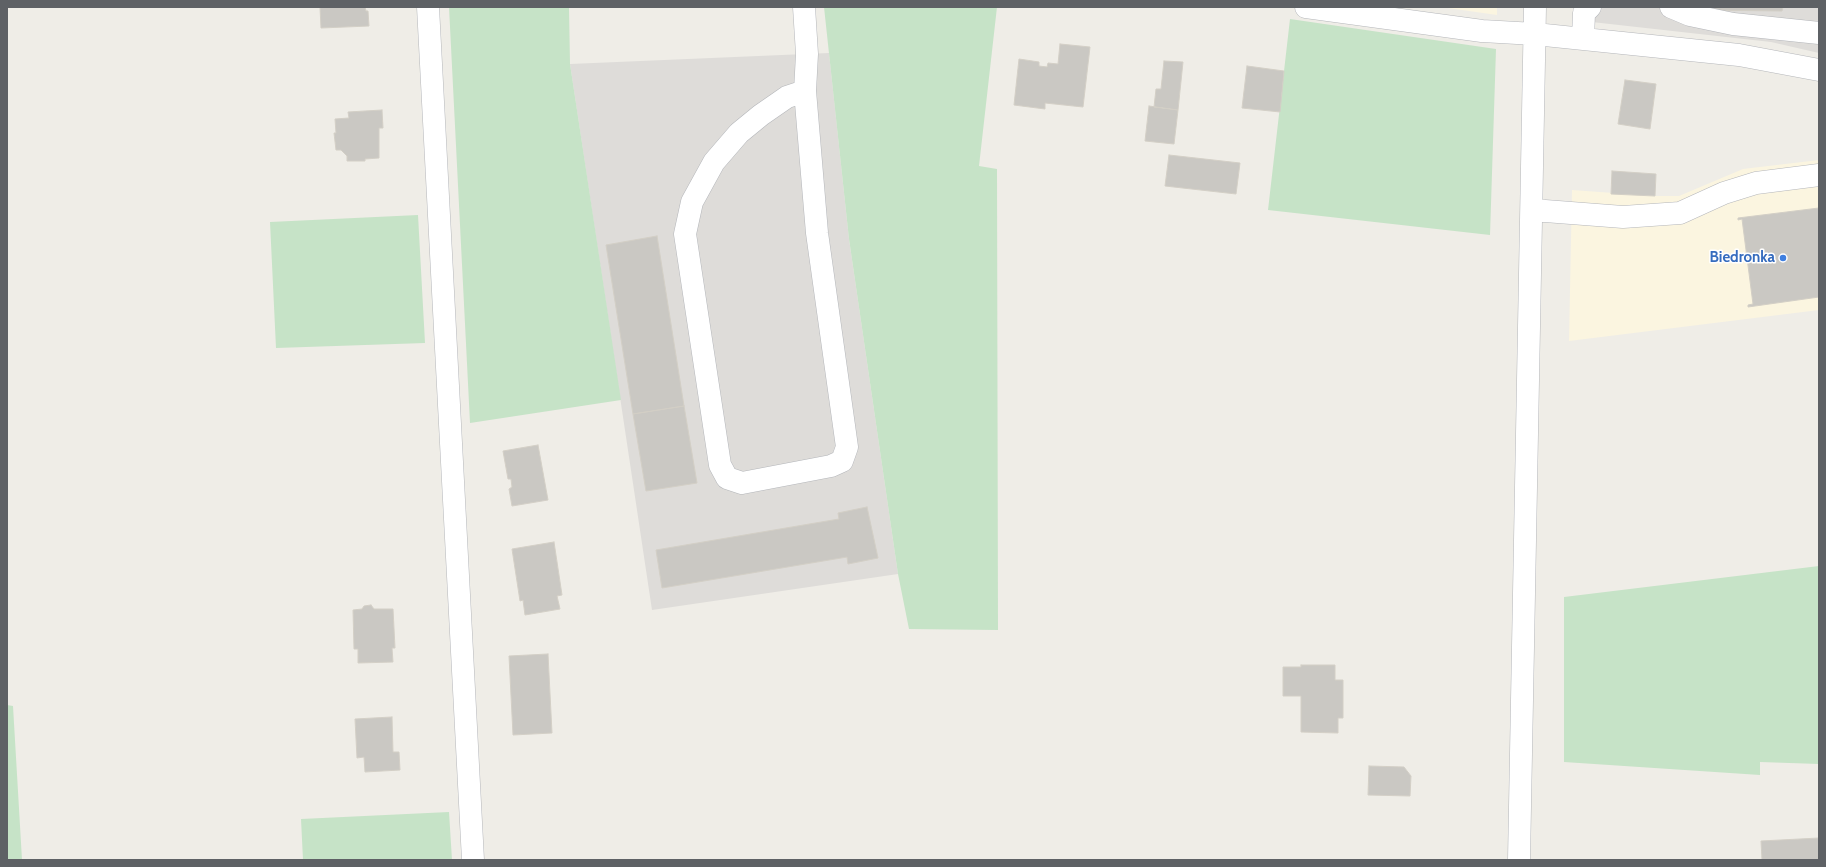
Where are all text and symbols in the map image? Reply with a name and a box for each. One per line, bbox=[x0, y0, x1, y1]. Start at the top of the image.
place label: Biedronka bbox=[1709, 249, 1775, 267]
marker: Biedronka bbox=[1778, 253, 1788, 263]

